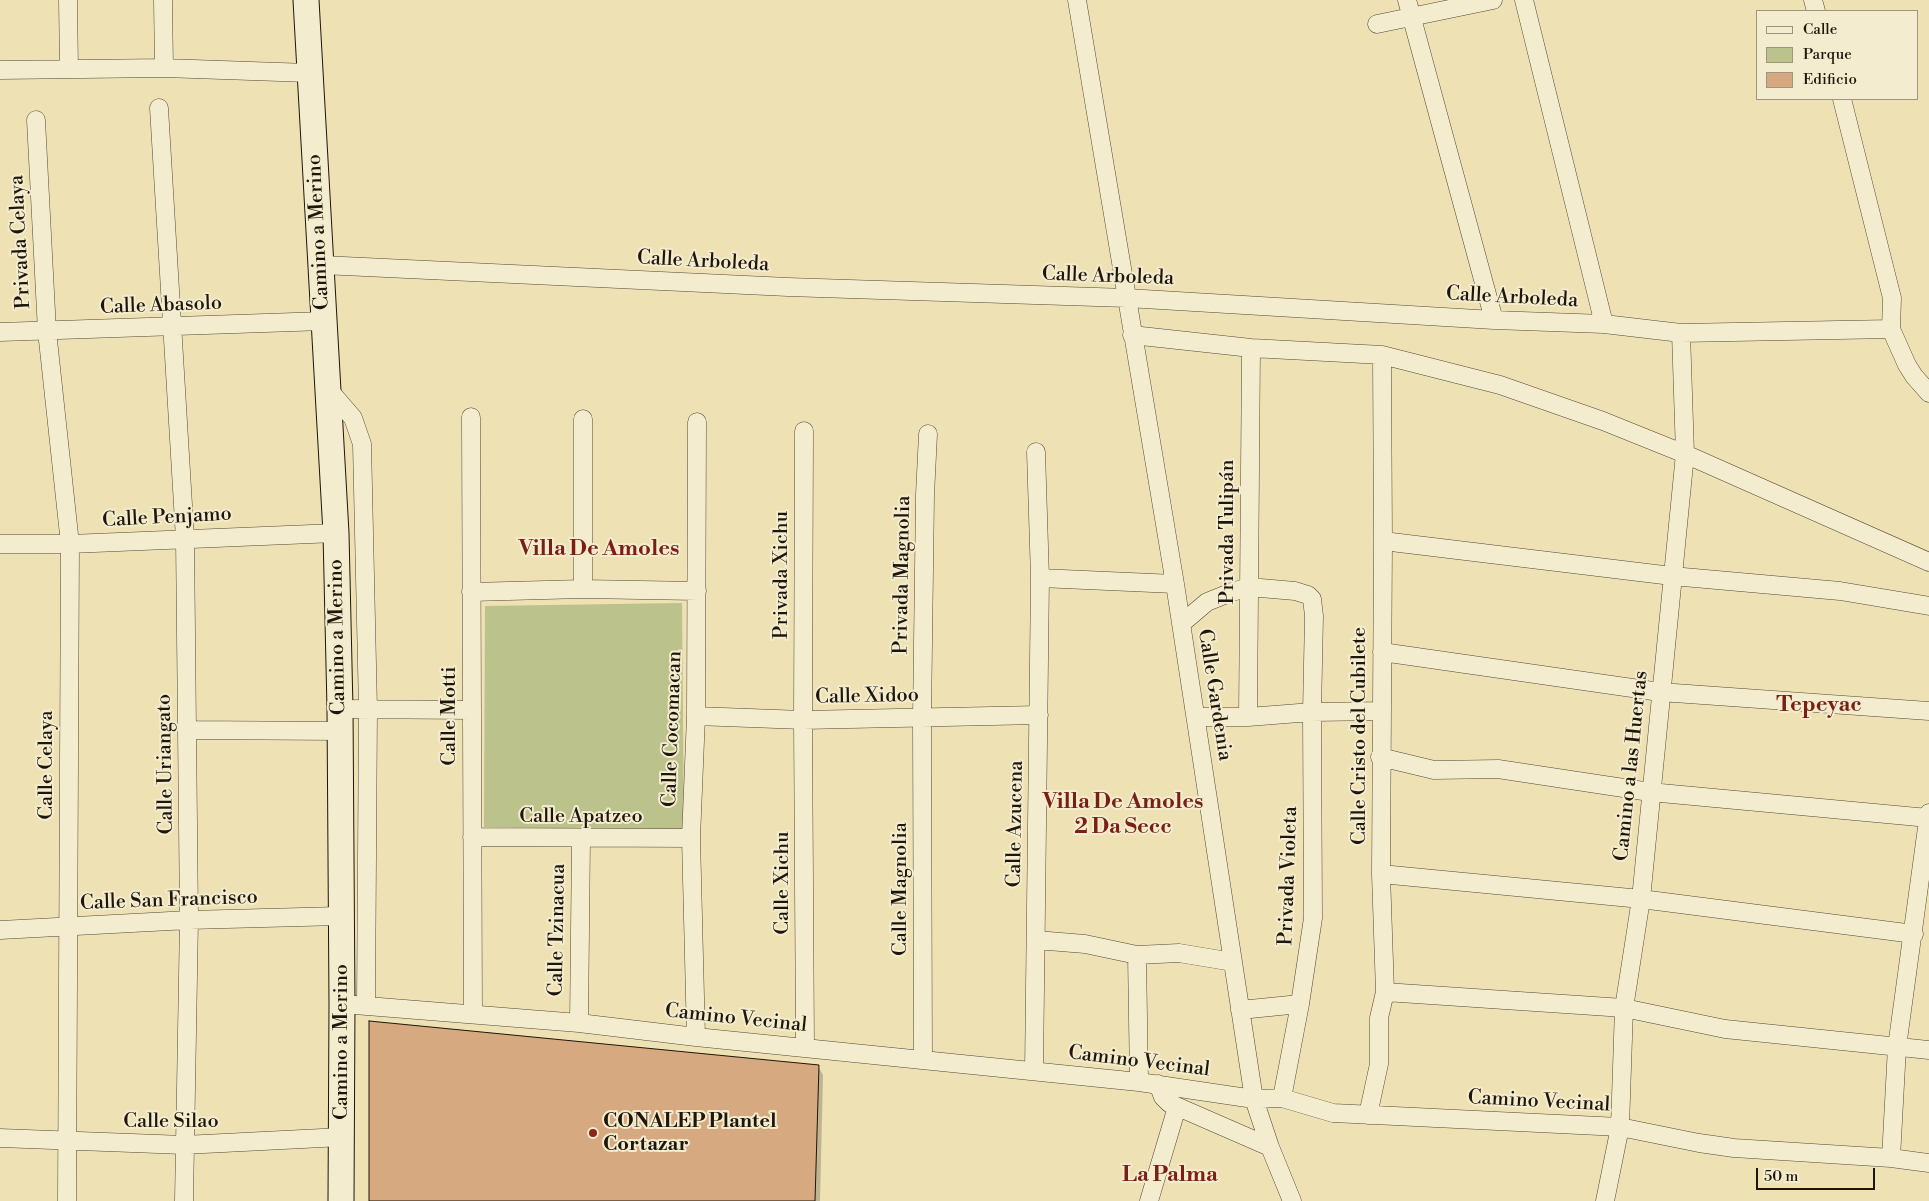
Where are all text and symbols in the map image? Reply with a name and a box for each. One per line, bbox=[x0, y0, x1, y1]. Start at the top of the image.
legend bbox=[1756, 10, 1919, 100]
text: Calle bbox=[1803, 20, 1837, 39]
text: Parque bbox=[1803, 45, 1852, 64]
text: Edificio bbox=[1803, 70, 1857, 89]
street label: Camino a Merino bbox=[303, 153, 335, 311]
street label: Privada Celaya bbox=[5, 174, 37, 310]
street label: Calle Arboleda bbox=[636, 247, 770, 277]
street label: Calle Arboleda bbox=[1041, 263, 1175, 291]
street label: Calle Arboleda bbox=[1445, 283, 1579, 313]
street label: Calle Abasolo bbox=[100, 292, 222, 320]
street label: Privada Tulipán bbox=[1216, 460, 1240, 604]
street label: Privada Magnolia bbox=[890, 495, 916, 655]
street label: Calle Penjamo bbox=[102, 503, 232, 533]
street label: Privada Xichu bbox=[770, 511, 794, 639]
district label: Villa De Amoles bbox=[519, 537, 679, 563]
street label: Camino a Merino bbox=[325, 559, 351, 715]
street label: Calle Gardenia bbox=[1192, 627, 1236, 763]
street label: Calle Cristo del Cubilete bbox=[1348, 627, 1372, 845]
street label: Calle Cocomacan bbox=[658, 651, 688, 807]
street label: Calle Motti bbox=[438, 666, 462, 766]
street label: Camino a las Huertas bbox=[1610, 670, 1654, 862]
street label: Calle Xidoo bbox=[815, 684, 919, 710]
district label: Tepeyac bbox=[1776, 693, 1862, 719]
street label: Calle Uriangato bbox=[153, 694, 179, 834]
street label: Calle Celaya bbox=[35, 710, 59, 820]
street label: Calle Azucena bbox=[1003, 760, 1029, 888]
district label: Villa De Amoles 2 Da Secc bbox=[1043, 790, 1203, 841]
street label: Calle Apatzeo bbox=[519, 805, 643, 829]
street label: Privada Violeta bbox=[1275, 806, 1303, 946]
street label: Calle Magnolia bbox=[889, 822, 913, 956]
street label: Calle Xichu bbox=[771, 831, 795, 935]
street label: Calle Tzinacua bbox=[545, 863, 571, 997]
street label: Calle San Francisco bbox=[80, 886, 258, 916]
street label: Camino a Merino bbox=[330, 964, 354, 1120]
street label: Camino Vecinal bbox=[664, 1000, 808, 1038]
street label: Camino Vecinal bbox=[1067, 1041, 1211, 1083]
street label: Camino Vecinal bbox=[1467, 1086, 1611, 1118]
street label: Calle Silao bbox=[123, 1110, 219, 1134]
place label: CONALEP Plantel Cortazar bbox=[603, 1110, 776, 1157]
marker: CONALEP Plantel Cortazar bbox=[587, 1127, 599, 1139]
scale bar bbox=[1759, 1158, 1878, 1190]
district label: La Palma bbox=[1122, 1163, 1218, 1189]
text: 50 m bbox=[1764, 1167, 1798, 1186]

